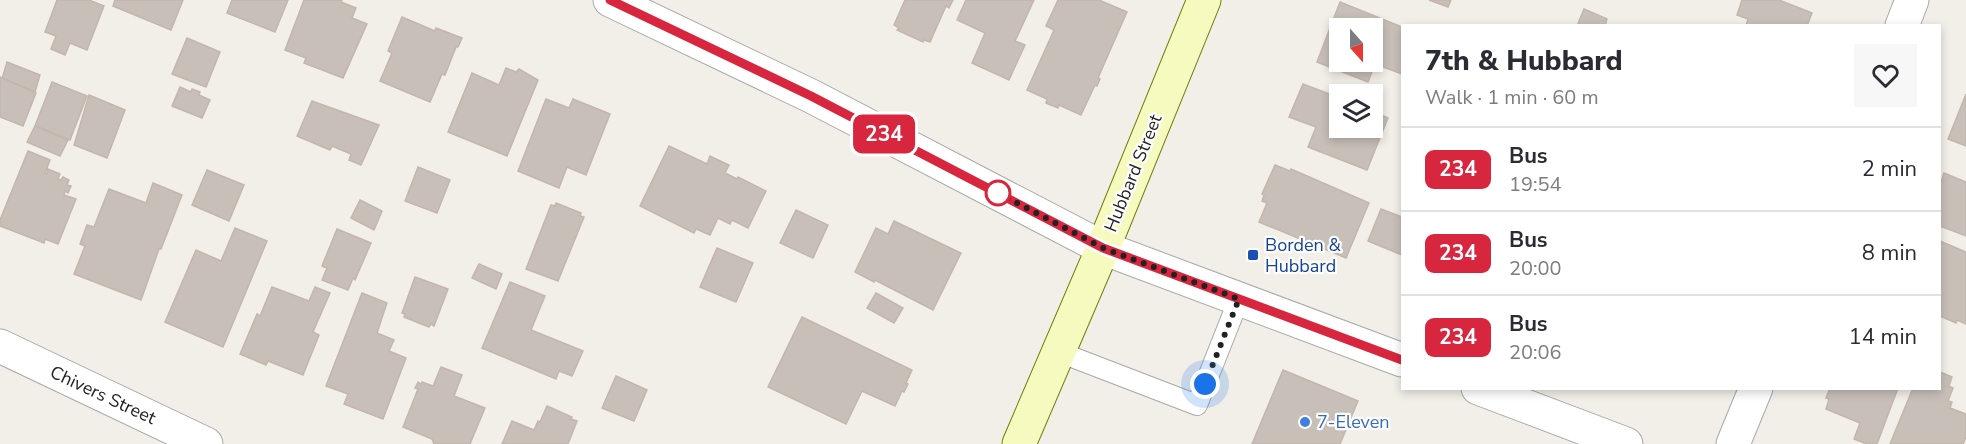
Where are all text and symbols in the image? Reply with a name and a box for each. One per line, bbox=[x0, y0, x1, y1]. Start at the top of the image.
north arrow bbox=[1329, 18, 1383, 72]
map controls bbox=[1329, 18, 1383, 138]
text: 7th & Hubbard bbox=[1425, 42, 1623, 80]
button: heart bbox=[1854, 44, 1917, 107]
button: layers bbox=[1329, 84, 1383, 138]
text: Walk · 1 min · 60 m bbox=[1425, 84, 1599, 111]
street label: Hubbard Street bbox=[1098, 110, 1168, 235]
line badge: 234 bbox=[850, 114, 918, 154]
text: 234 bbox=[865, 120, 903, 148]
text: Bus bbox=[1509, 141, 1548, 171]
text: 2 min bbox=[1862, 154, 1917, 184]
text: 234 bbox=[1439, 155, 1477, 183]
text: 19:54 bbox=[1509, 171, 1562, 198]
unlabelled marker bbox=[985, 180, 1011, 206]
text: Bus bbox=[1509, 225, 1548, 255]
place label: Borden & Hubbard bbox=[1265, 233, 1341, 278]
text: 8 min bbox=[1862, 238, 1917, 268]
text: 234 bbox=[1439, 239, 1477, 267]
marker: Borden & Hubbard bbox=[1246, 248, 1260, 262]
text: 20:00 bbox=[1509, 255, 1562, 282]
text: Bus bbox=[1509, 309, 1548, 339]
text: 14 min bbox=[1849, 322, 1917, 352]
text: 234 bbox=[1439, 323, 1477, 351]
text: 20:06 bbox=[1509, 339, 1562, 366]
street label: Chivers Street bbox=[46, 360, 160, 430]
your location bbox=[1190, 369, 1220, 399]
place label: 7-Eleven bbox=[1317, 410, 1390, 434]
marker: 7-Eleven bbox=[1298, 415, 1312, 429]

